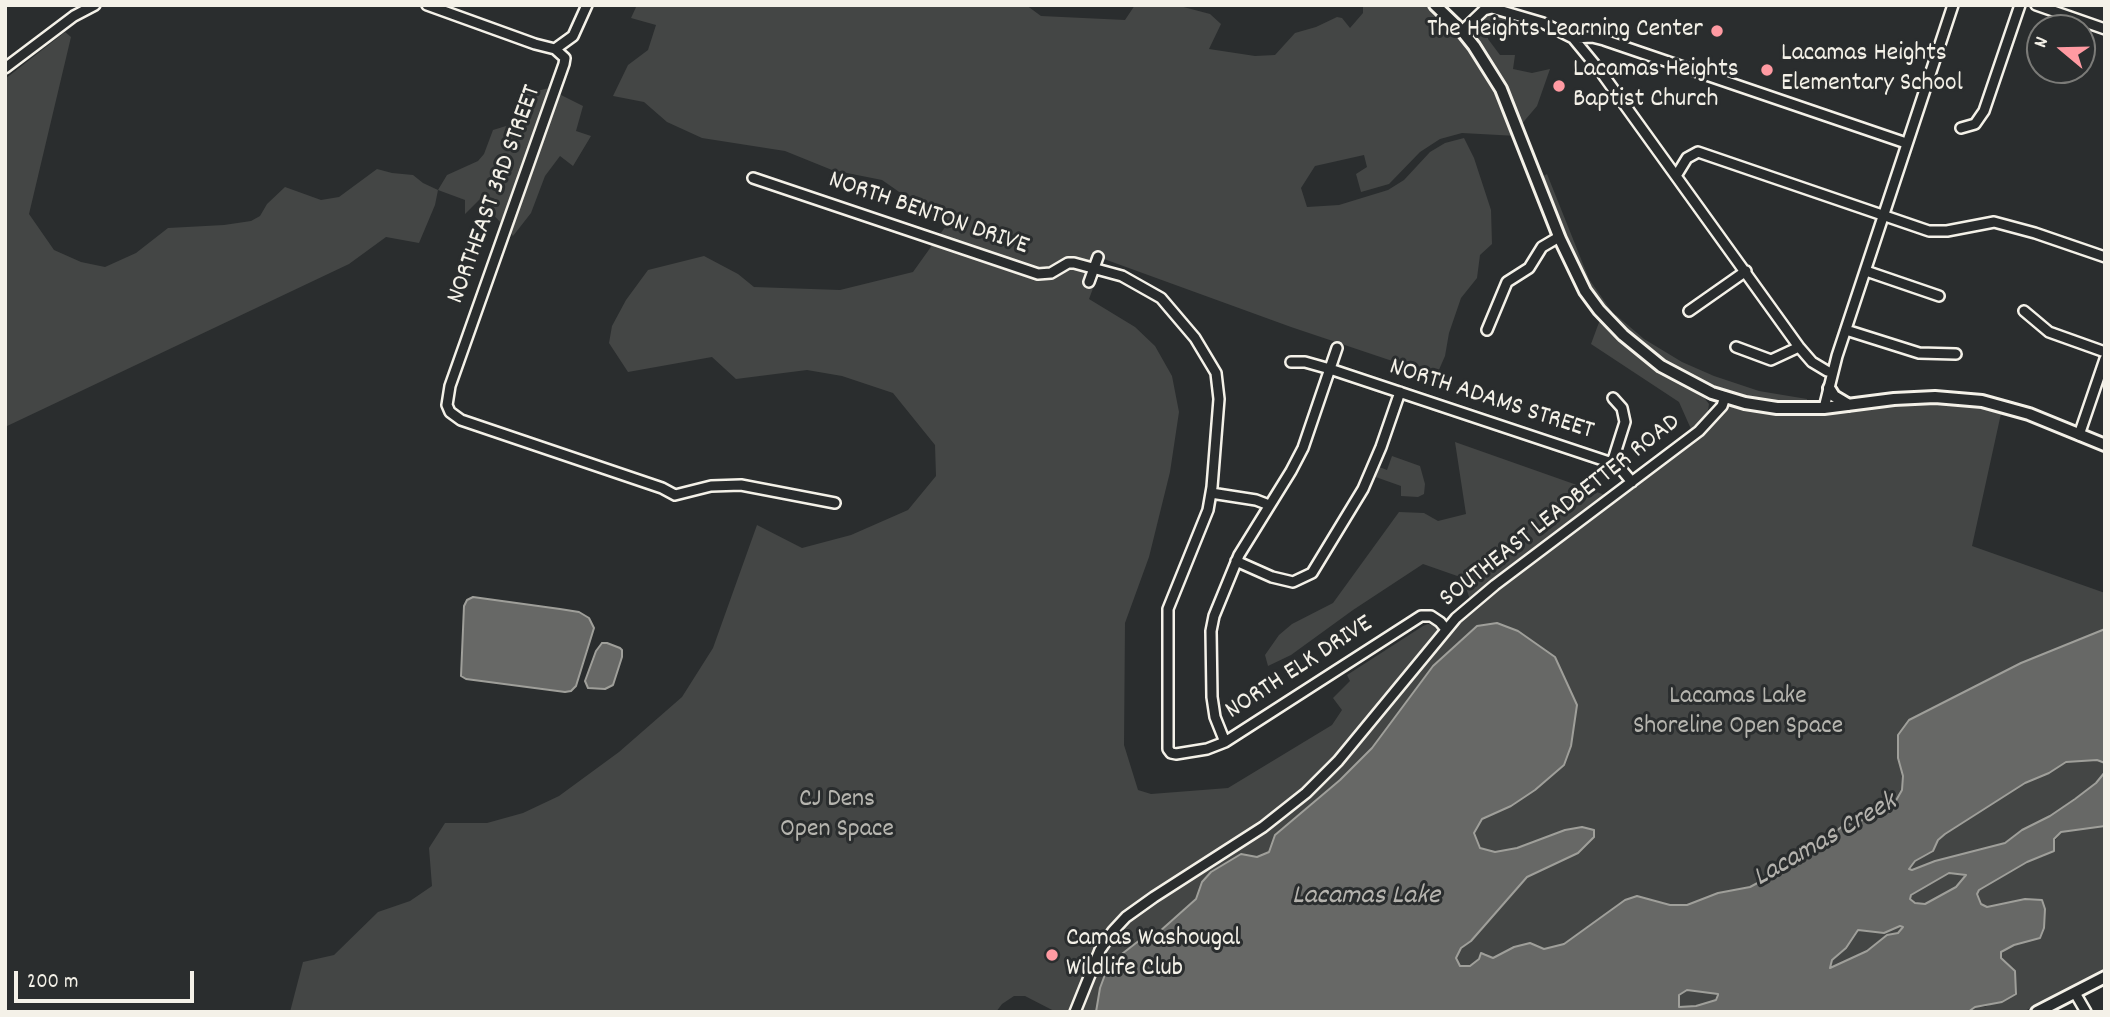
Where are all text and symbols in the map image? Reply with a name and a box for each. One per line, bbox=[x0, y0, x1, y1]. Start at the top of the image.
north arrow bbox=[2026, 14, 2096, 84]
place label: The Heights Learning Center bbox=[1427, 15, 1703, 47]
marker: The Heights Learning Center bbox=[1709, 23, 1725, 39]
text: N bbox=[2028, 34, 2057, 51]
place label: Lacamas Heights Elementary School bbox=[1781, 39, 1963, 100]
place label: Lacamas Heights Baptist Church bbox=[1573, 55, 1739, 116]
marker: Lacamas Heights Elementary School bbox=[1759, 62, 1775, 78]
marker: Lacamas Heights Baptist Church bbox=[1551, 78, 1567, 94]
street label: NORTHEAST 3RD STREET bbox=[442, 82, 550, 308]
street label: NORTH BENTON DRIVE bbox=[824, 166, 1032, 264]
street label: NORTH ADAMS STREET bbox=[1385, 353, 1597, 449]
street label: SOUTHEAST LEADBETTER ROAD bbox=[1434, 408, 1688, 616]
street label: NORTH ELK DRIVE bbox=[1221, 610, 1379, 728]
park label: Lacamas Lake Shoreline Open Space bbox=[1633, 682, 1843, 744]
park label: CJ Dens Open Space bbox=[780, 785, 894, 846]
water label: Lacamas Creek bbox=[1748, 787, 1904, 897]
water label: Lacamas Lake bbox=[1292, 881, 1440, 915]
place label: Camas Washougal Wildlife Club bbox=[1066, 924, 1241, 986]
marker: Camas Washougal Wildlife Club bbox=[1044, 947, 1060, 963]
scale bar bbox=[18, 958, 198, 1002]
text: 200 m bbox=[27, 968, 78, 998]

